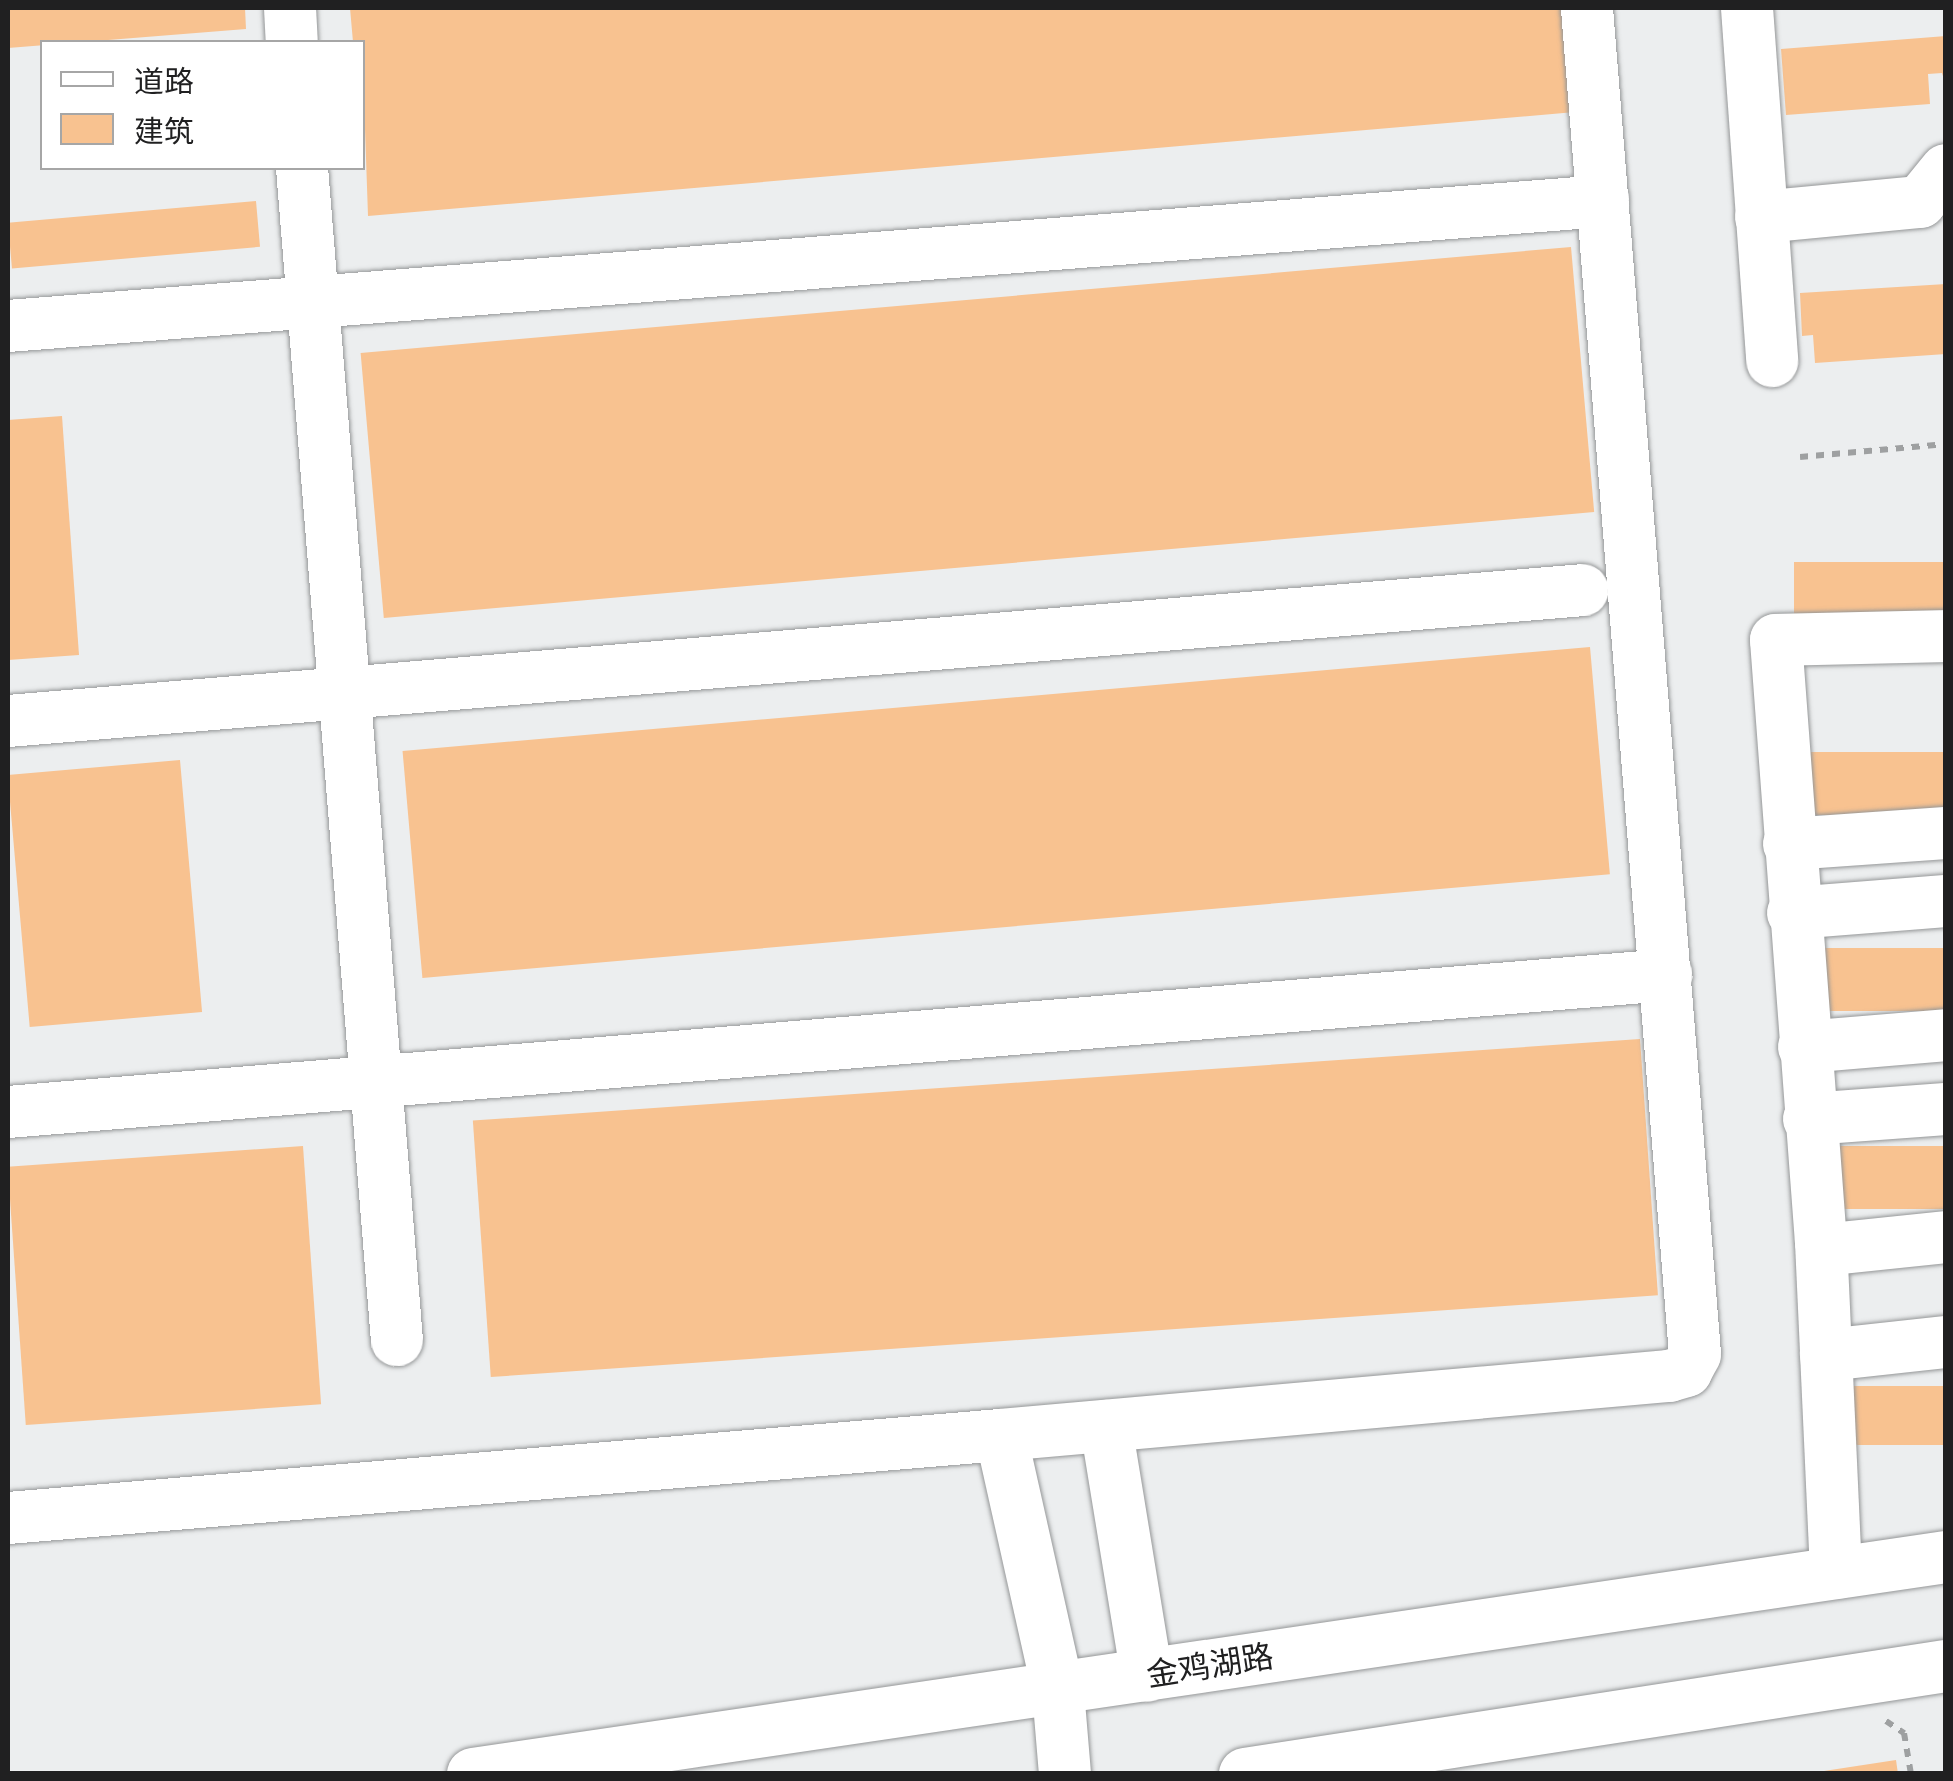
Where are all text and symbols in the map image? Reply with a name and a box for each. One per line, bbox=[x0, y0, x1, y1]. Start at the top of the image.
legend bbox=[40, 40, 365, 170]
text: 道路 bbox=[134, 64, 194, 100]
text: 建筑 bbox=[134, 114, 194, 150]
street label: 金鸡湖路 bbox=[1144, 1637, 1276, 1695]

